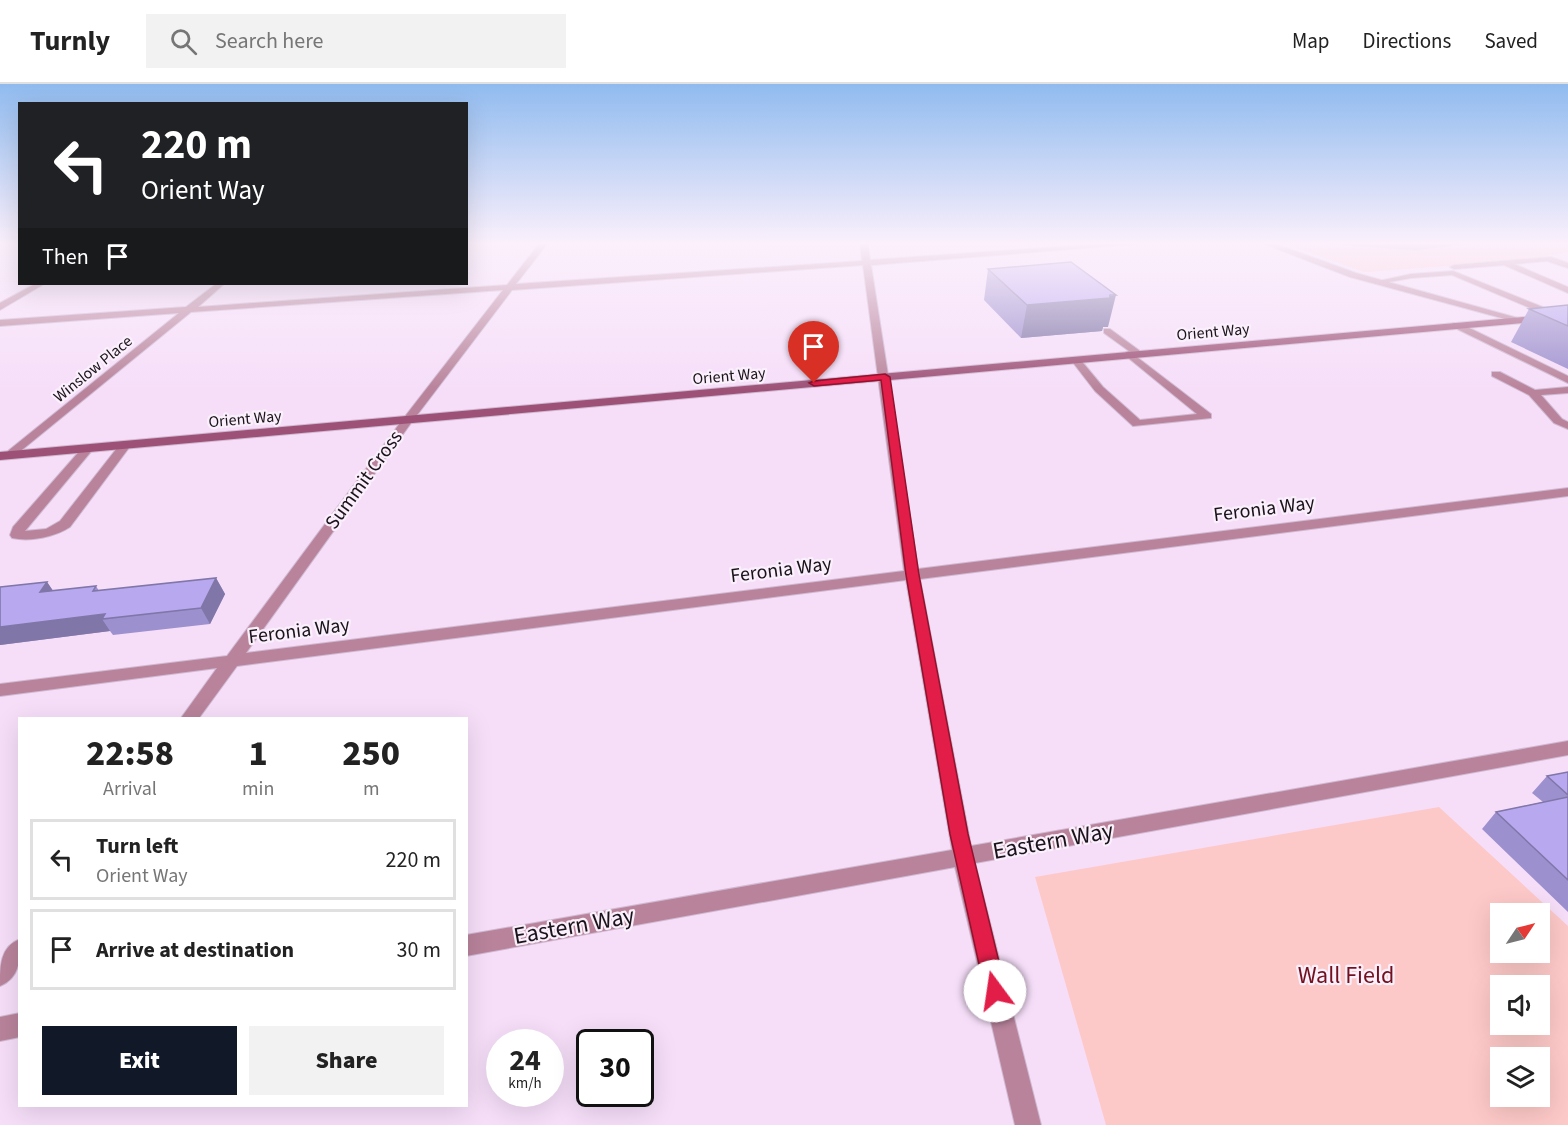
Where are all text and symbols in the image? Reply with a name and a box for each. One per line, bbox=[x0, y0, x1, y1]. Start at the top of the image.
search box bbox=[146, 14, 566, 68]
text: Turnly bbox=[30, 21, 110, 61]
icon: search bbox=[167, 25, 200, 58]
text: Search here bbox=[215, 25, 324, 57]
text: Map bbox=[1292, 26, 1330, 56]
text: Directions bbox=[1363, 26, 1451, 56]
text: Saved bbox=[1484, 26, 1538, 56]
text: 220 m bbox=[141, 115, 252, 175]
icon: left bbox=[42, 126, 120, 204]
text: Orient Way bbox=[141, 171, 265, 210]
icon: arrive bbox=[101, 240, 134, 273]
text: Then bbox=[42, 241, 89, 273]
street label: Orient Way bbox=[1176, 318, 1251, 346]
pin bbox=[788, 321, 839, 383]
street label: Winslow Place bbox=[49, 330, 137, 408]
icon: arrive bbox=[797, 330, 830, 363]
street label: Orient Way bbox=[692, 362, 767, 390]
street label: Orient Way bbox=[208, 405, 283, 433]
street label: Summit Cross bbox=[319, 425, 409, 535]
street label: Feronia Way bbox=[1212, 489, 1317, 529]
street label: Feronia Way bbox=[729, 550, 834, 590]
street label: Feronia Way bbox=[247, 611, 352, 651]
text: 22:58 bbox=[86, 728, 174, 779]
text: 1 bbox=[249, 728, 268, 779]
text: 250 bbox=[342, 728, 400, 779]
text: Arrival bbox=[103, 775, 157, 803]
text: min bbox=[242, 775, 274, 803]
text: m bbox=[363, 775, 379, 803]
street label: Eastern Way bbox=[990, 813, 1116, 869]
text: Turn left bbox=[96, 830, 178, 862]
icon: left bbox=[45, 843, 78, 876]
text: 220 m bbox=[386, 844, 441, 876]
text: Orient Way bbox=[96, 862, 188, 890]
street label: Eastern Way bbox=[511, 898, 637, 954]
north arrow bbox=[1490, 903, 1550, 963]
map controls bbox=[1490, 903, 1550, 1107]
icon: arrive bbox=[45, 933, 78, 966]
text: Arrive at destination bbox=[96, 934, 294, 966]
text: 30 m bbox=[396, 934, 441, 966]
park label: Wall Field bbox=[1298, 958, 1394, 993]
position arrow bbox=[963, 959, 1027, 1023]
button: sound bbox=[1490, 975, 1550, 1035]
button: Exit bbox=[42, 1026, 237, 1095]
button: Share bbox=[249, 1026, 444, 1095]
speed limit sign: 30 bbox=[576, 1029, 654, 1107]
text: 24 bbox=[509, 1039, 541, 1082]
button: layers bbox=[1490, 1047, 1550, 1107]
text: km/h bbox=[508, 1073, 542, 1094]

